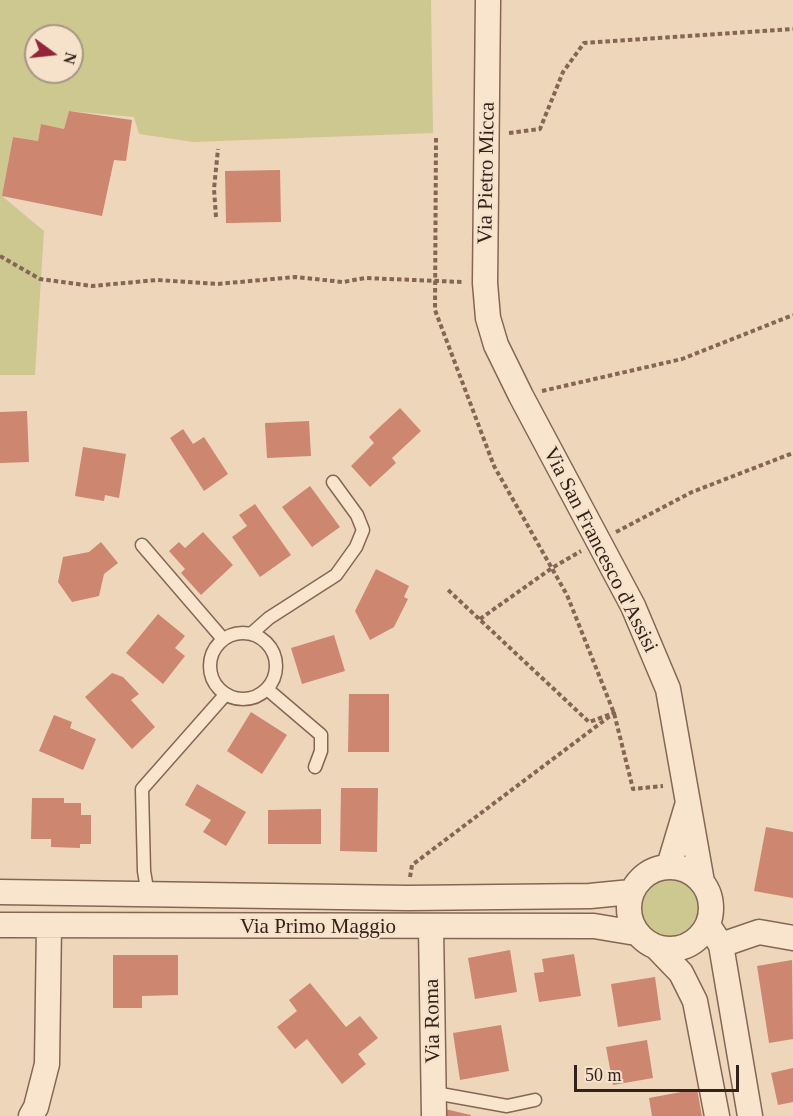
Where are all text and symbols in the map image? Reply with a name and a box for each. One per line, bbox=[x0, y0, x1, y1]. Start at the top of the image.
north arrow bbox=[24, 24, 84, 84]
text: N bbox=[60, 50, 80, 66]
street label: Via Pietro Micca bbox=[473, 102, 501, 244]
street label: Via San Francesco d'Assisi bbox=[537, 443, 663, 657]
street label: Via Primo Maggio bbox=[240, 914, 396, 940]
street label: Via Roma bbox=[420, 979, 446, 1063]
scale bar bbox=[577, 1053, 742, 1091]
text: 50 m bbox=[585, 1065, 622, 1085]

